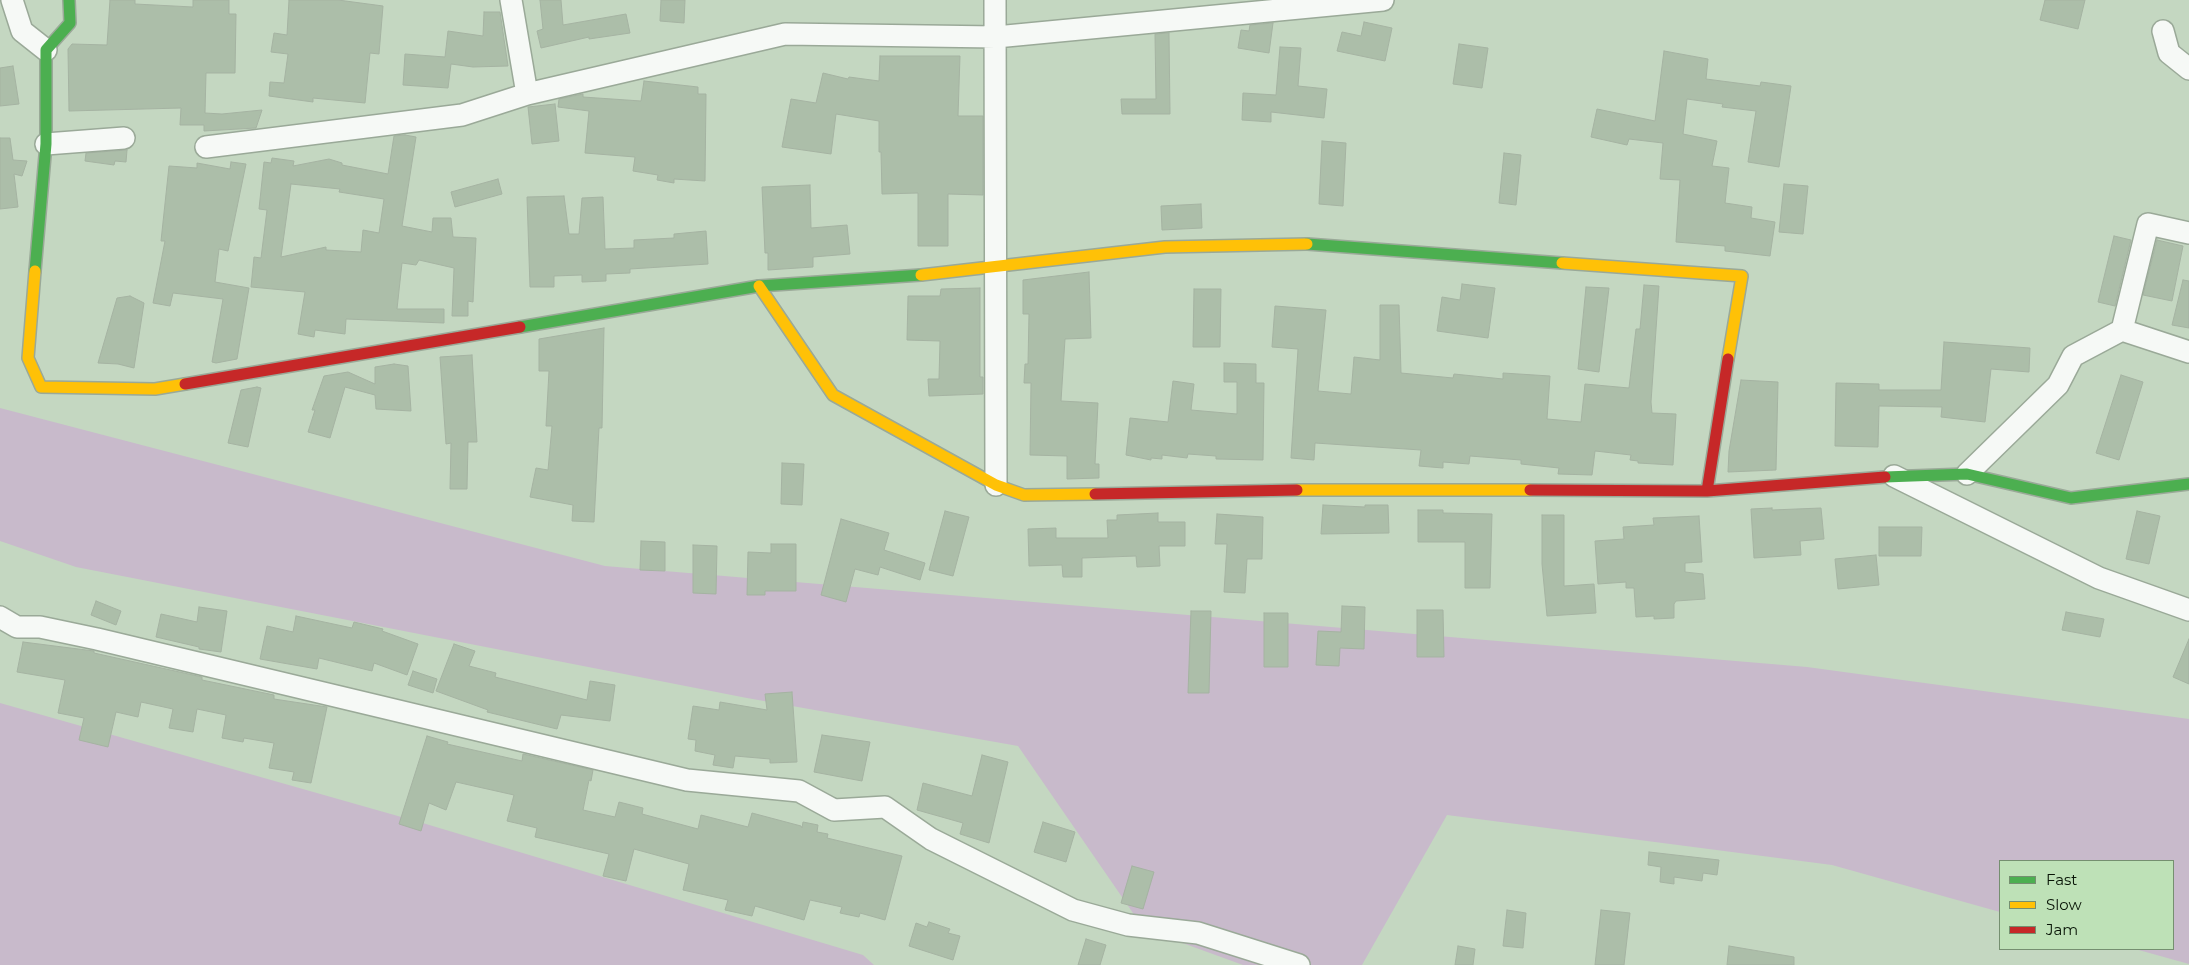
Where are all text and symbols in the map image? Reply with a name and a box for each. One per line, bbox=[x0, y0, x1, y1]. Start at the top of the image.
legend bbox=[1999, 860, 2174, 950]
text: Fast bbox=[2046, 870, 2077, 889]
text: Slow bbox=[2046, 895, 2082, 914]
text: Jam bbox=[2046, 920, 2078, 939]

